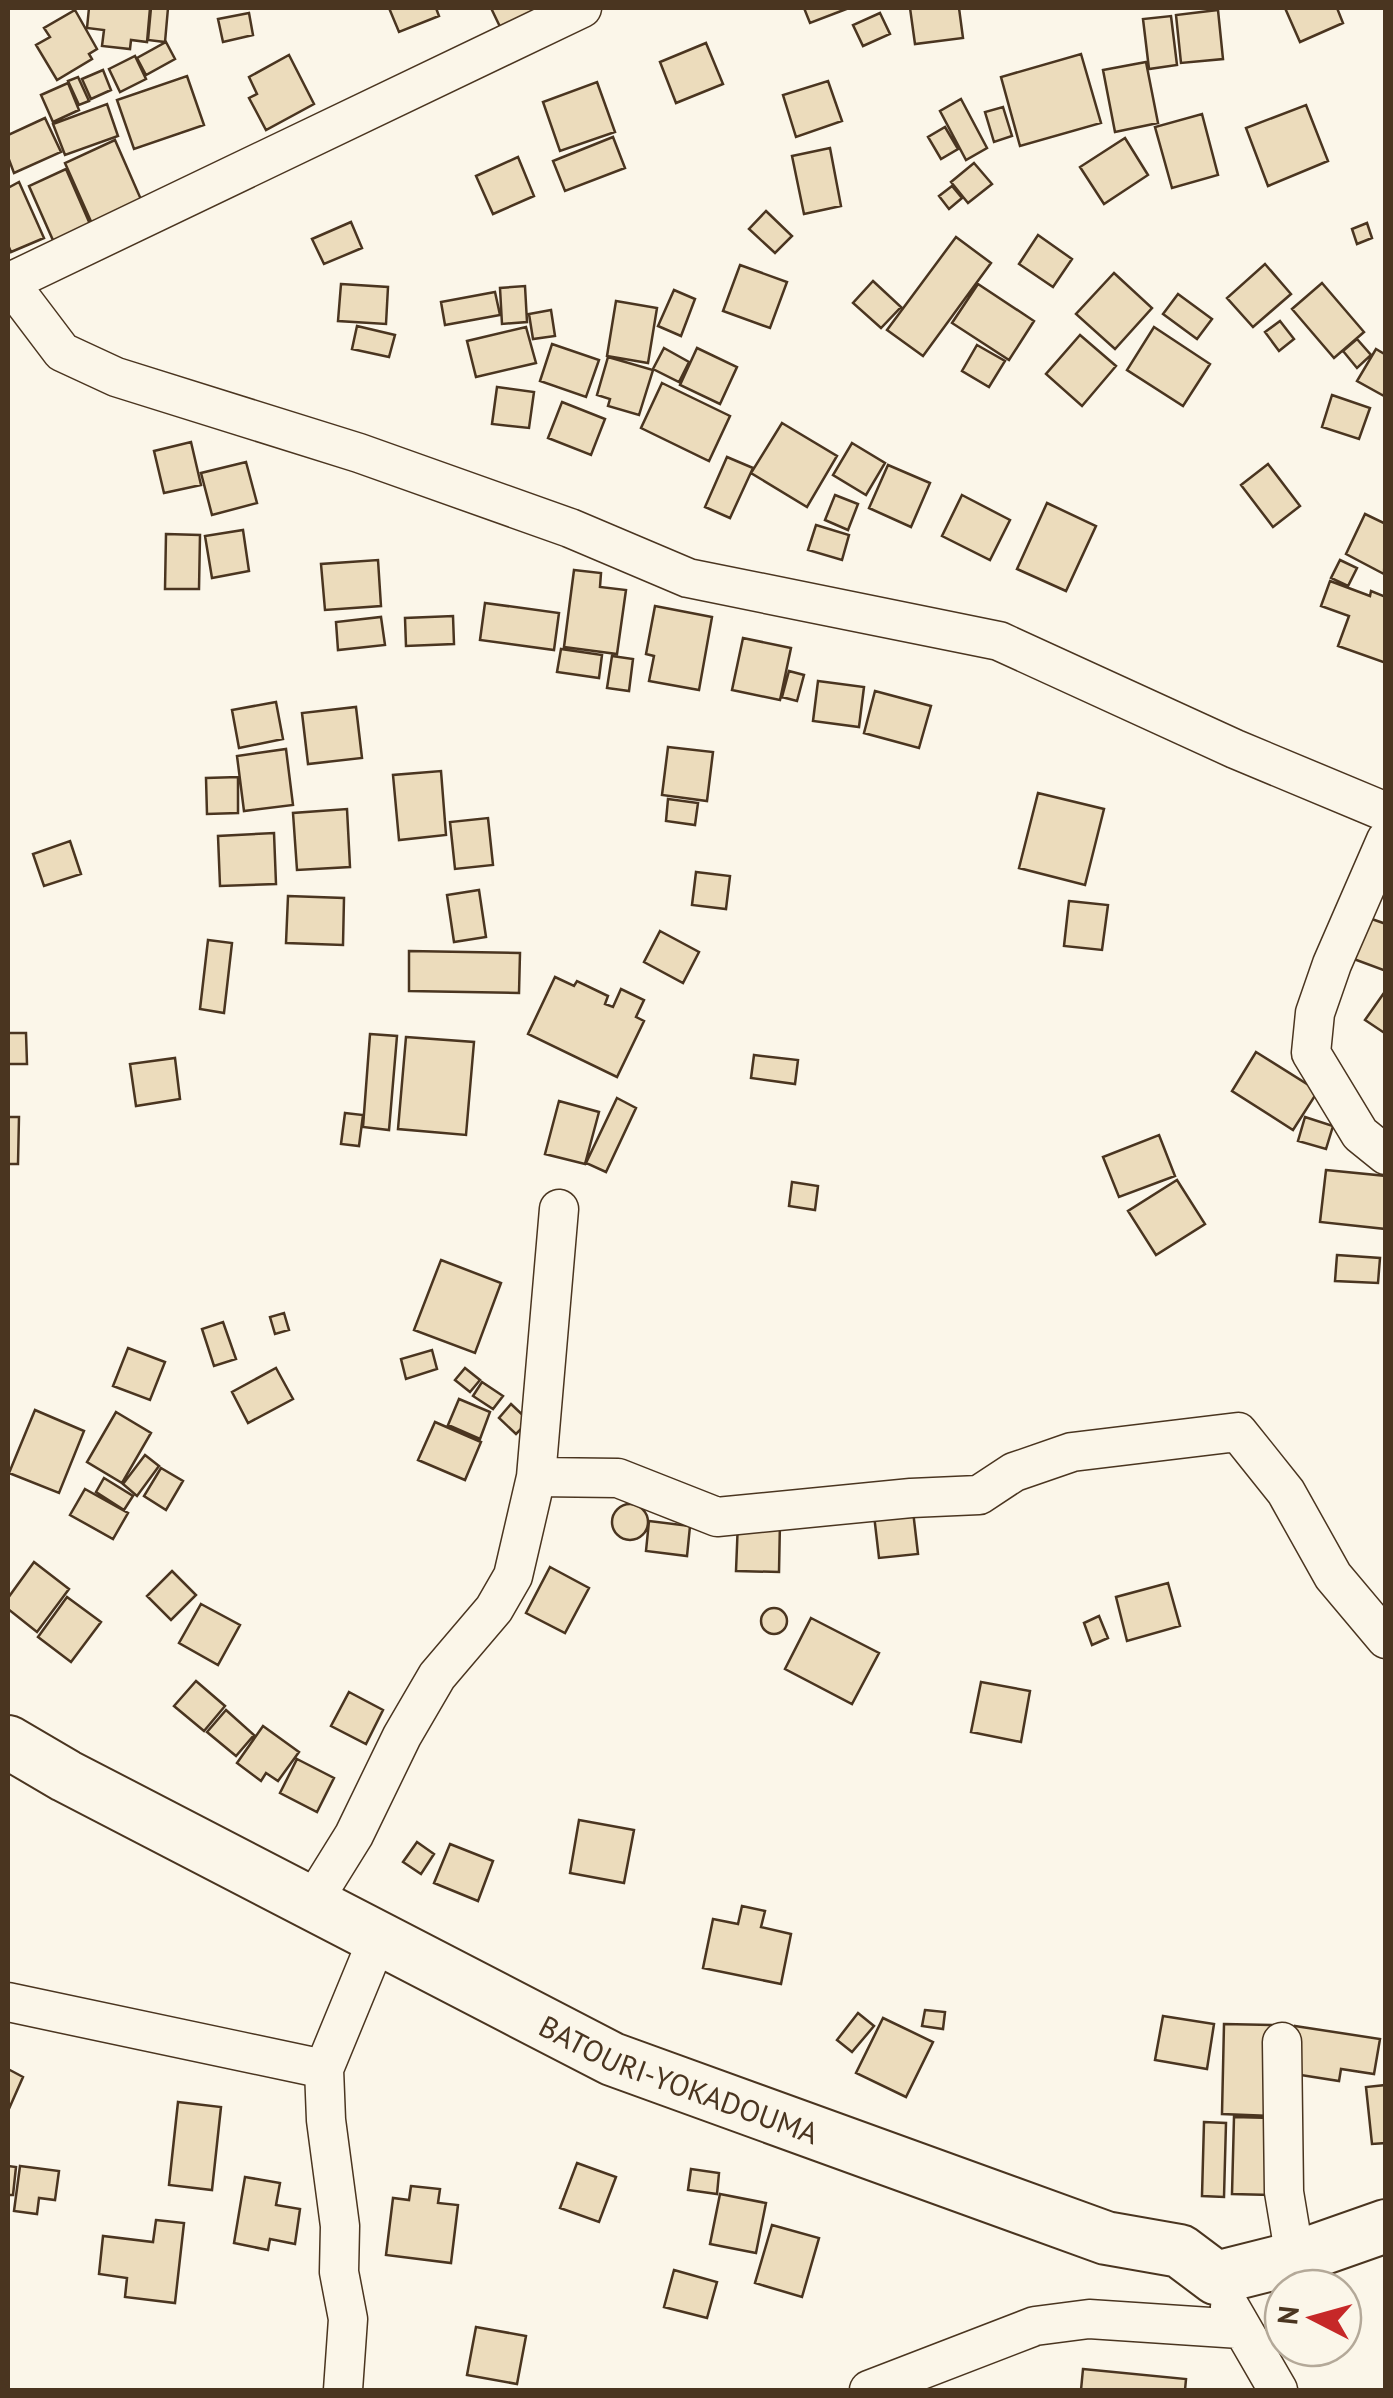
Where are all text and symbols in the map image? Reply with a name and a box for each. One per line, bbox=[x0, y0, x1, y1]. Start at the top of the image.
street label: BATOURI-YOKADOUMA bbox=[533, 2005, 824, 2152]
north arrow bbox=[1263, 2268, 1363, 2368]
text: N bbox=[1268, 2304, 1307, 2326]

